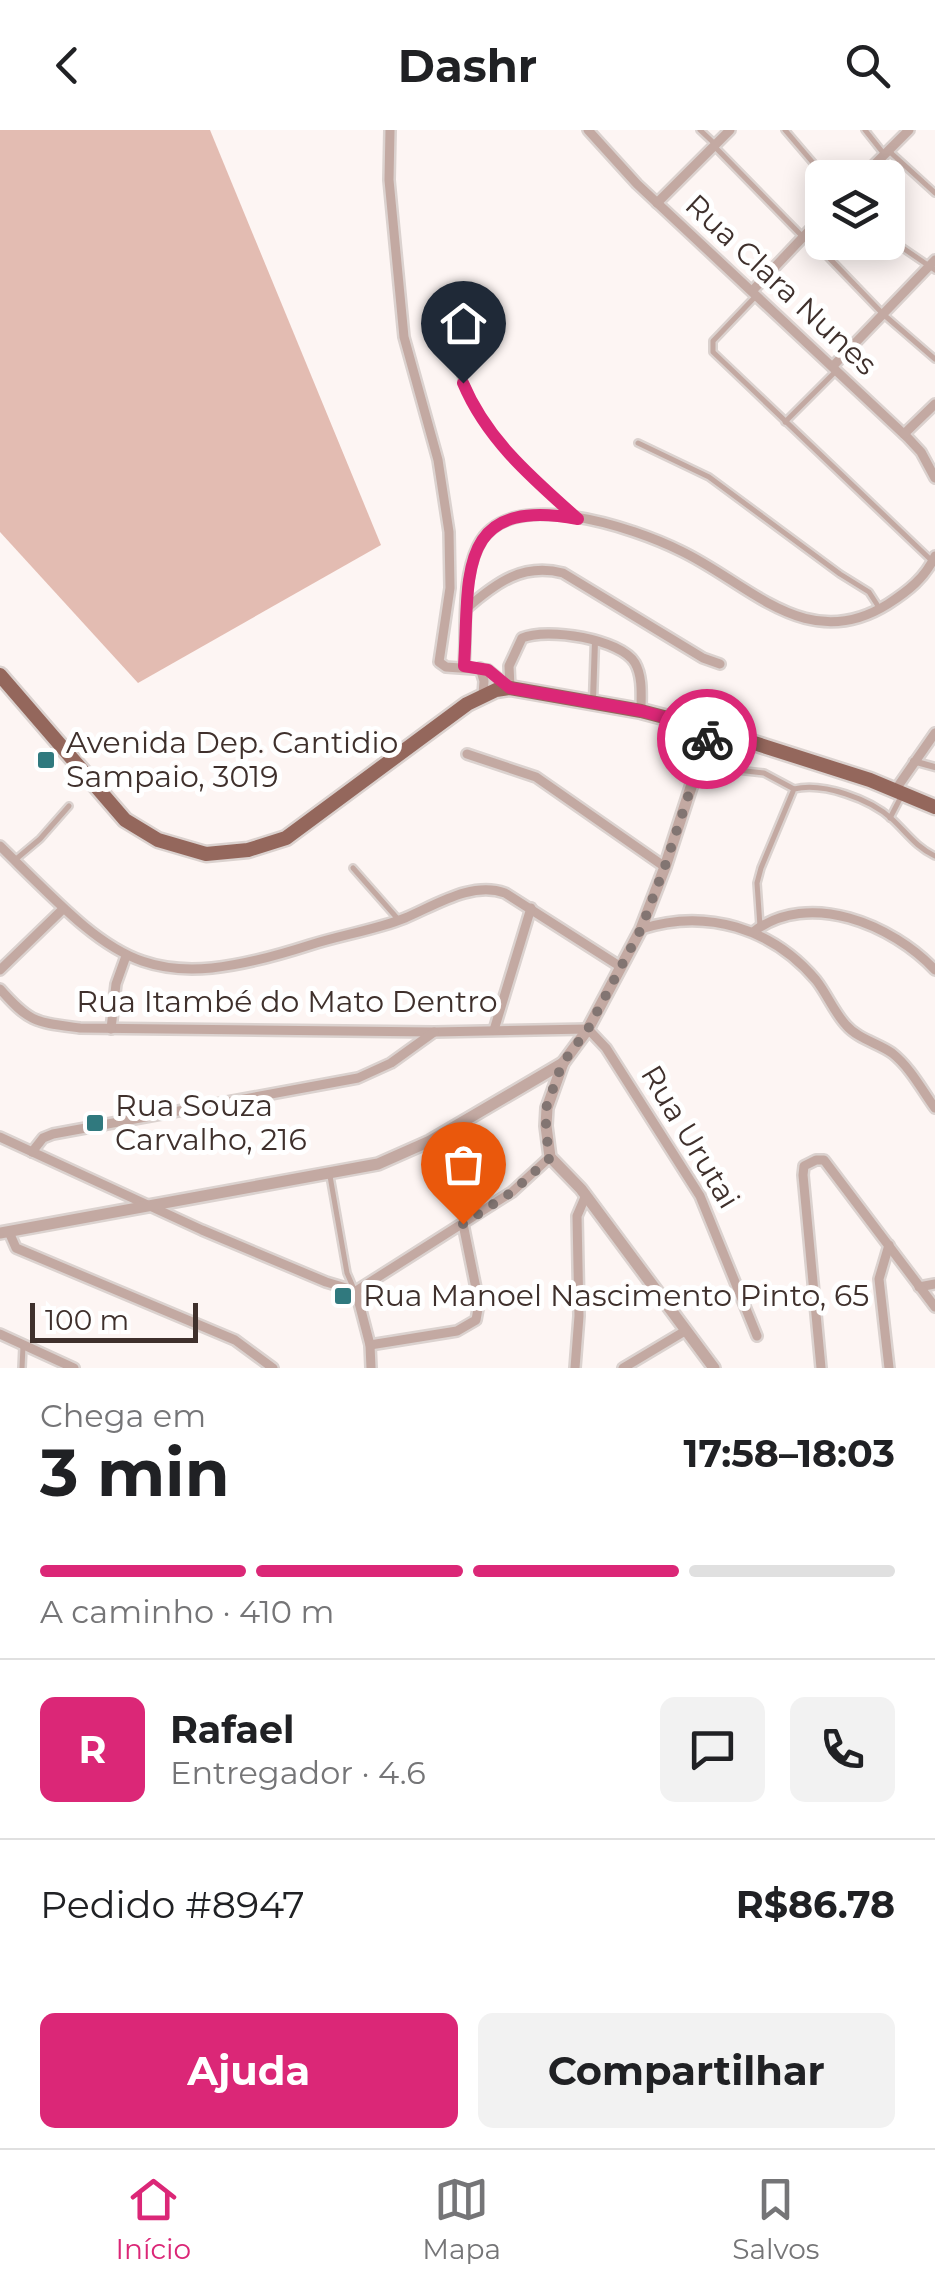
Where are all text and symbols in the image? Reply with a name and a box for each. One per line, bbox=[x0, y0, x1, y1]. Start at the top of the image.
icon: back bbox=[40, 38, 95, 93]
text: Dashr bbox=[398, 38, 537, 93]
icon: search bbox=[840, 38, 895, 93]
map controls bbox=[805, 160, 905, 260]
button: layers bbox=[805, 160, 905, 260]
street label: Rua Clara Nunes bbox=[678, 186, 885, 383]
pin bbox=[421, 281, 506, 384]
icon: home bbox=[436, 296, 491, 351]
courier bbox=[657, 689, 757, 789]
icon: bike bbox=[680, 712, 735, 767]
place label: Avenida Dep. Cantidio Sampaio, 3019 bbox=[66, 724, 398, 795]
marker: Avenida Dep. Cantidio Sampaio, 3019 bbox=[35, 749, 57, 771]
street label: Rua Itambé do Mato Dentro bbox=[76, 983, 498, 1020]
street label: Rua Urutai bbox=[633, 1058, 748, 1215]
place label: Rua Souza Carvalho, 216 bbox=[115, 1087, 307, 1158]
marker: Rua Souza Carvalho, 216 bbox=[84, 1112, 106, 1134]
pin bbox=[421, 1122, 506, 1225]
icon: bag bbox=[436, 1137, 491, 1192]
place label: Rua Manoel Nascimento Pinto, 65 bbox=[363, 1277, 869, 1314]
marker: Rua Manoel Nascimento Pinto, 65 bbox=[332, 1285, 354, 1307]
scale bar bbox=[30, 1298, 198, 1342]
text: 100 m bbox=[45, 1303, 129, 1337]
text: Chega em bbox=[40, 1396, 206, 1435]
text: 17:58–18:03 bbox=[684, 1430, 895, 1477]
text: 3 min bbox=[40, 1433, 230, 1512]
text: A caminho · 410 m bbox=[40, 1592, 334, 1631]
button: chat bbox=[660, 1697, 765, 1802]
button: phone bbox=[790, 1697, 895, 1802]
text: Rafael bbox=[170, 1706, 295, 1753]
text: R bbox=[79, 1726, 106, 1773]
text: Entregador · 4.6 bbox=[170, 1753, 426, 1792]
text: Pedido #8947 bbox=[40, 1881, 305, 1928]
text: R$86.78 bbox=[736, 1881, 895, 1928]
button: Ajuda bbox=[40, 2013, 458, 2128]
button: Compartilhar bbox=[478, 2013, 895, 2128]
tab: Início bbox=[116, 2172, 191, 2266]
tab: Mapa bbox=[422, 2172, 501, 2266]
tab: Salvos bbox=[732, 2172, 819, 2266]

